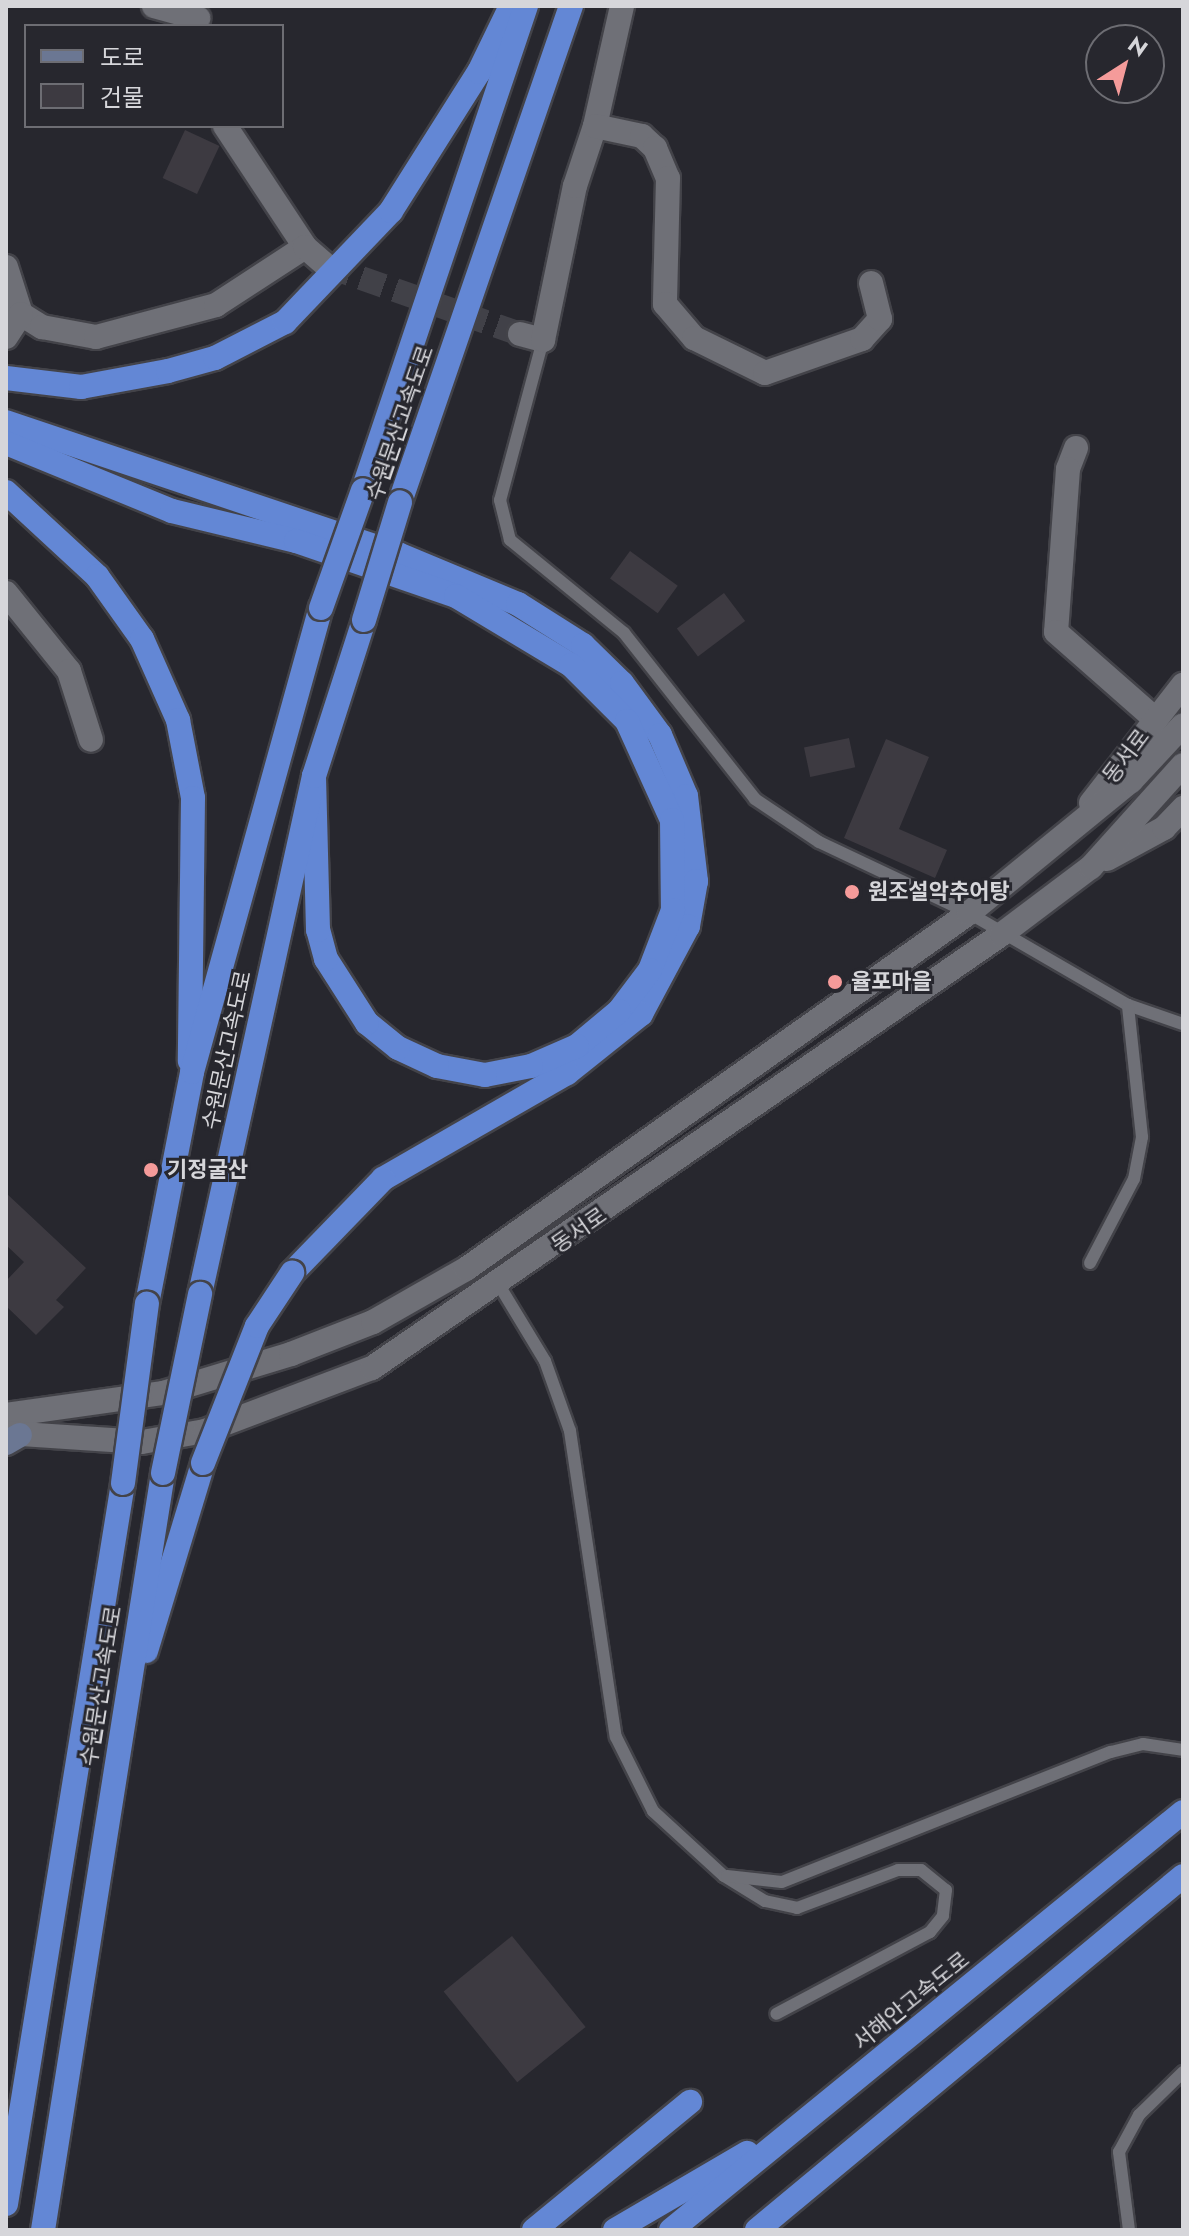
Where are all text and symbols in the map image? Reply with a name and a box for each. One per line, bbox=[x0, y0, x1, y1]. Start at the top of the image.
legend bbox=[24, 24, 284, 128]
north arrow bbox=[1085, 24, 1165, 104]
text: N bbox=[1121, 28, 1154, 64]
text: 도로 bbox=[100, 40, 144, 75]
text: 건물 bbox=[100, 80, 144, 115]
street label: 수원문산고속도로 bbox=[361, 342, 439, 504]
street label: 동서로 bbox=[1097, 724, 1155, 788]
place label: 원조설악추어탕 bbox=[868, 879, 1010, 905]
marker: 원조설악추어탕 bbox=[843, 883, 861, 901]
street label: 수원문산고속도로 bbox=[197, 968, 257, 1132]
place label: 율포마을 bbox=[851, 969, 932, 995]
marker: 율포마을 bbox=[826, 973, 844, 991]
place label: 기정굴산 bbox=[167, 1157, 248, 1183]
marker: 기정굴산 bbox=[142, 1161, 160, 1179]
street label: 동서로 bbox=[547, 1202, 611, 1258]
street label: 수원문산고속도로 bbox=[75, 1604, 127, 1768]
street label: 서해안고속도로 bbox=[848, 1946, 974, 2056]

